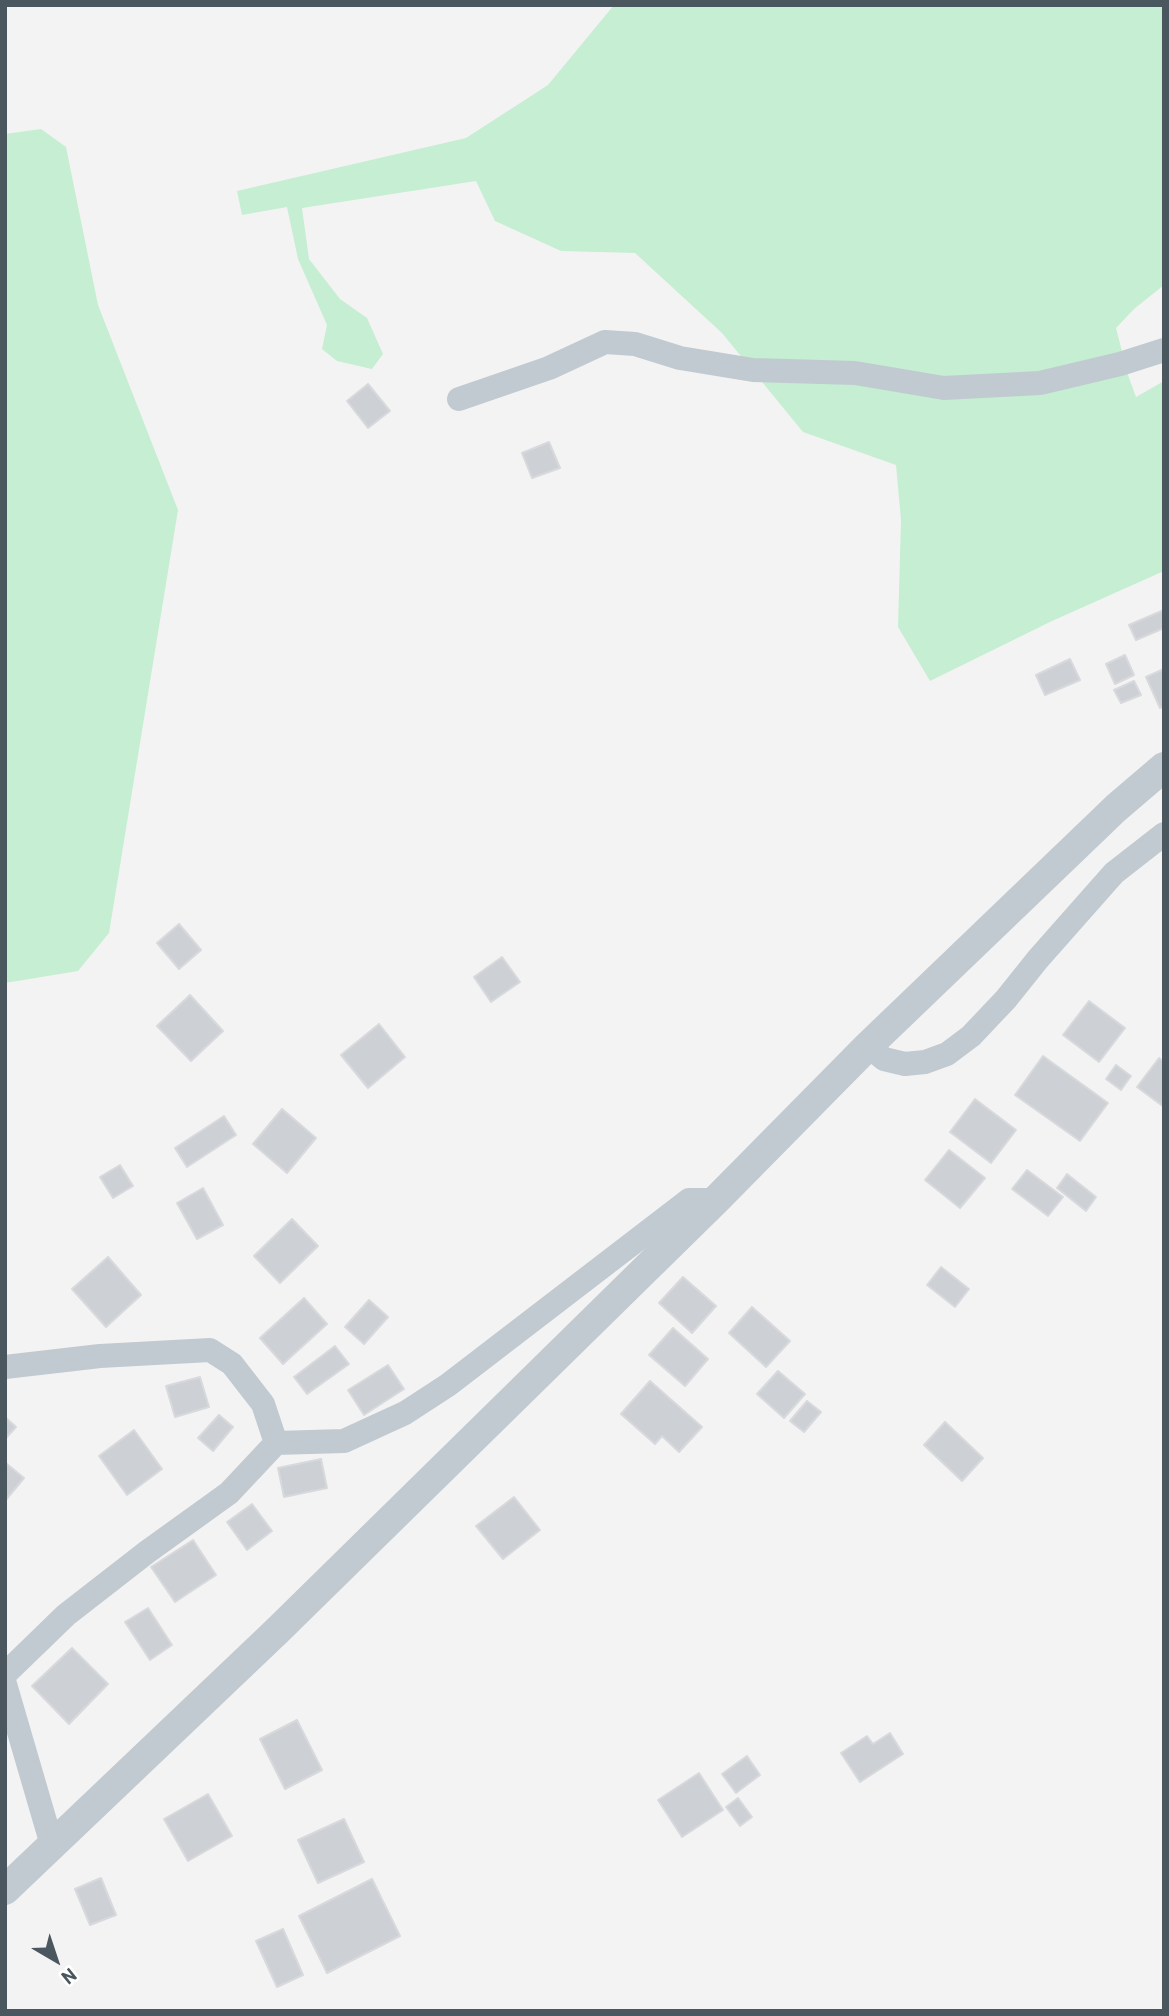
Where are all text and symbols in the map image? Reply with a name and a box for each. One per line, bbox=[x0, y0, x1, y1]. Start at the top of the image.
north arrow bbox=[21, 1925, 91, 1995]
text: N bbox=[57, 1964, 82, 1990]

